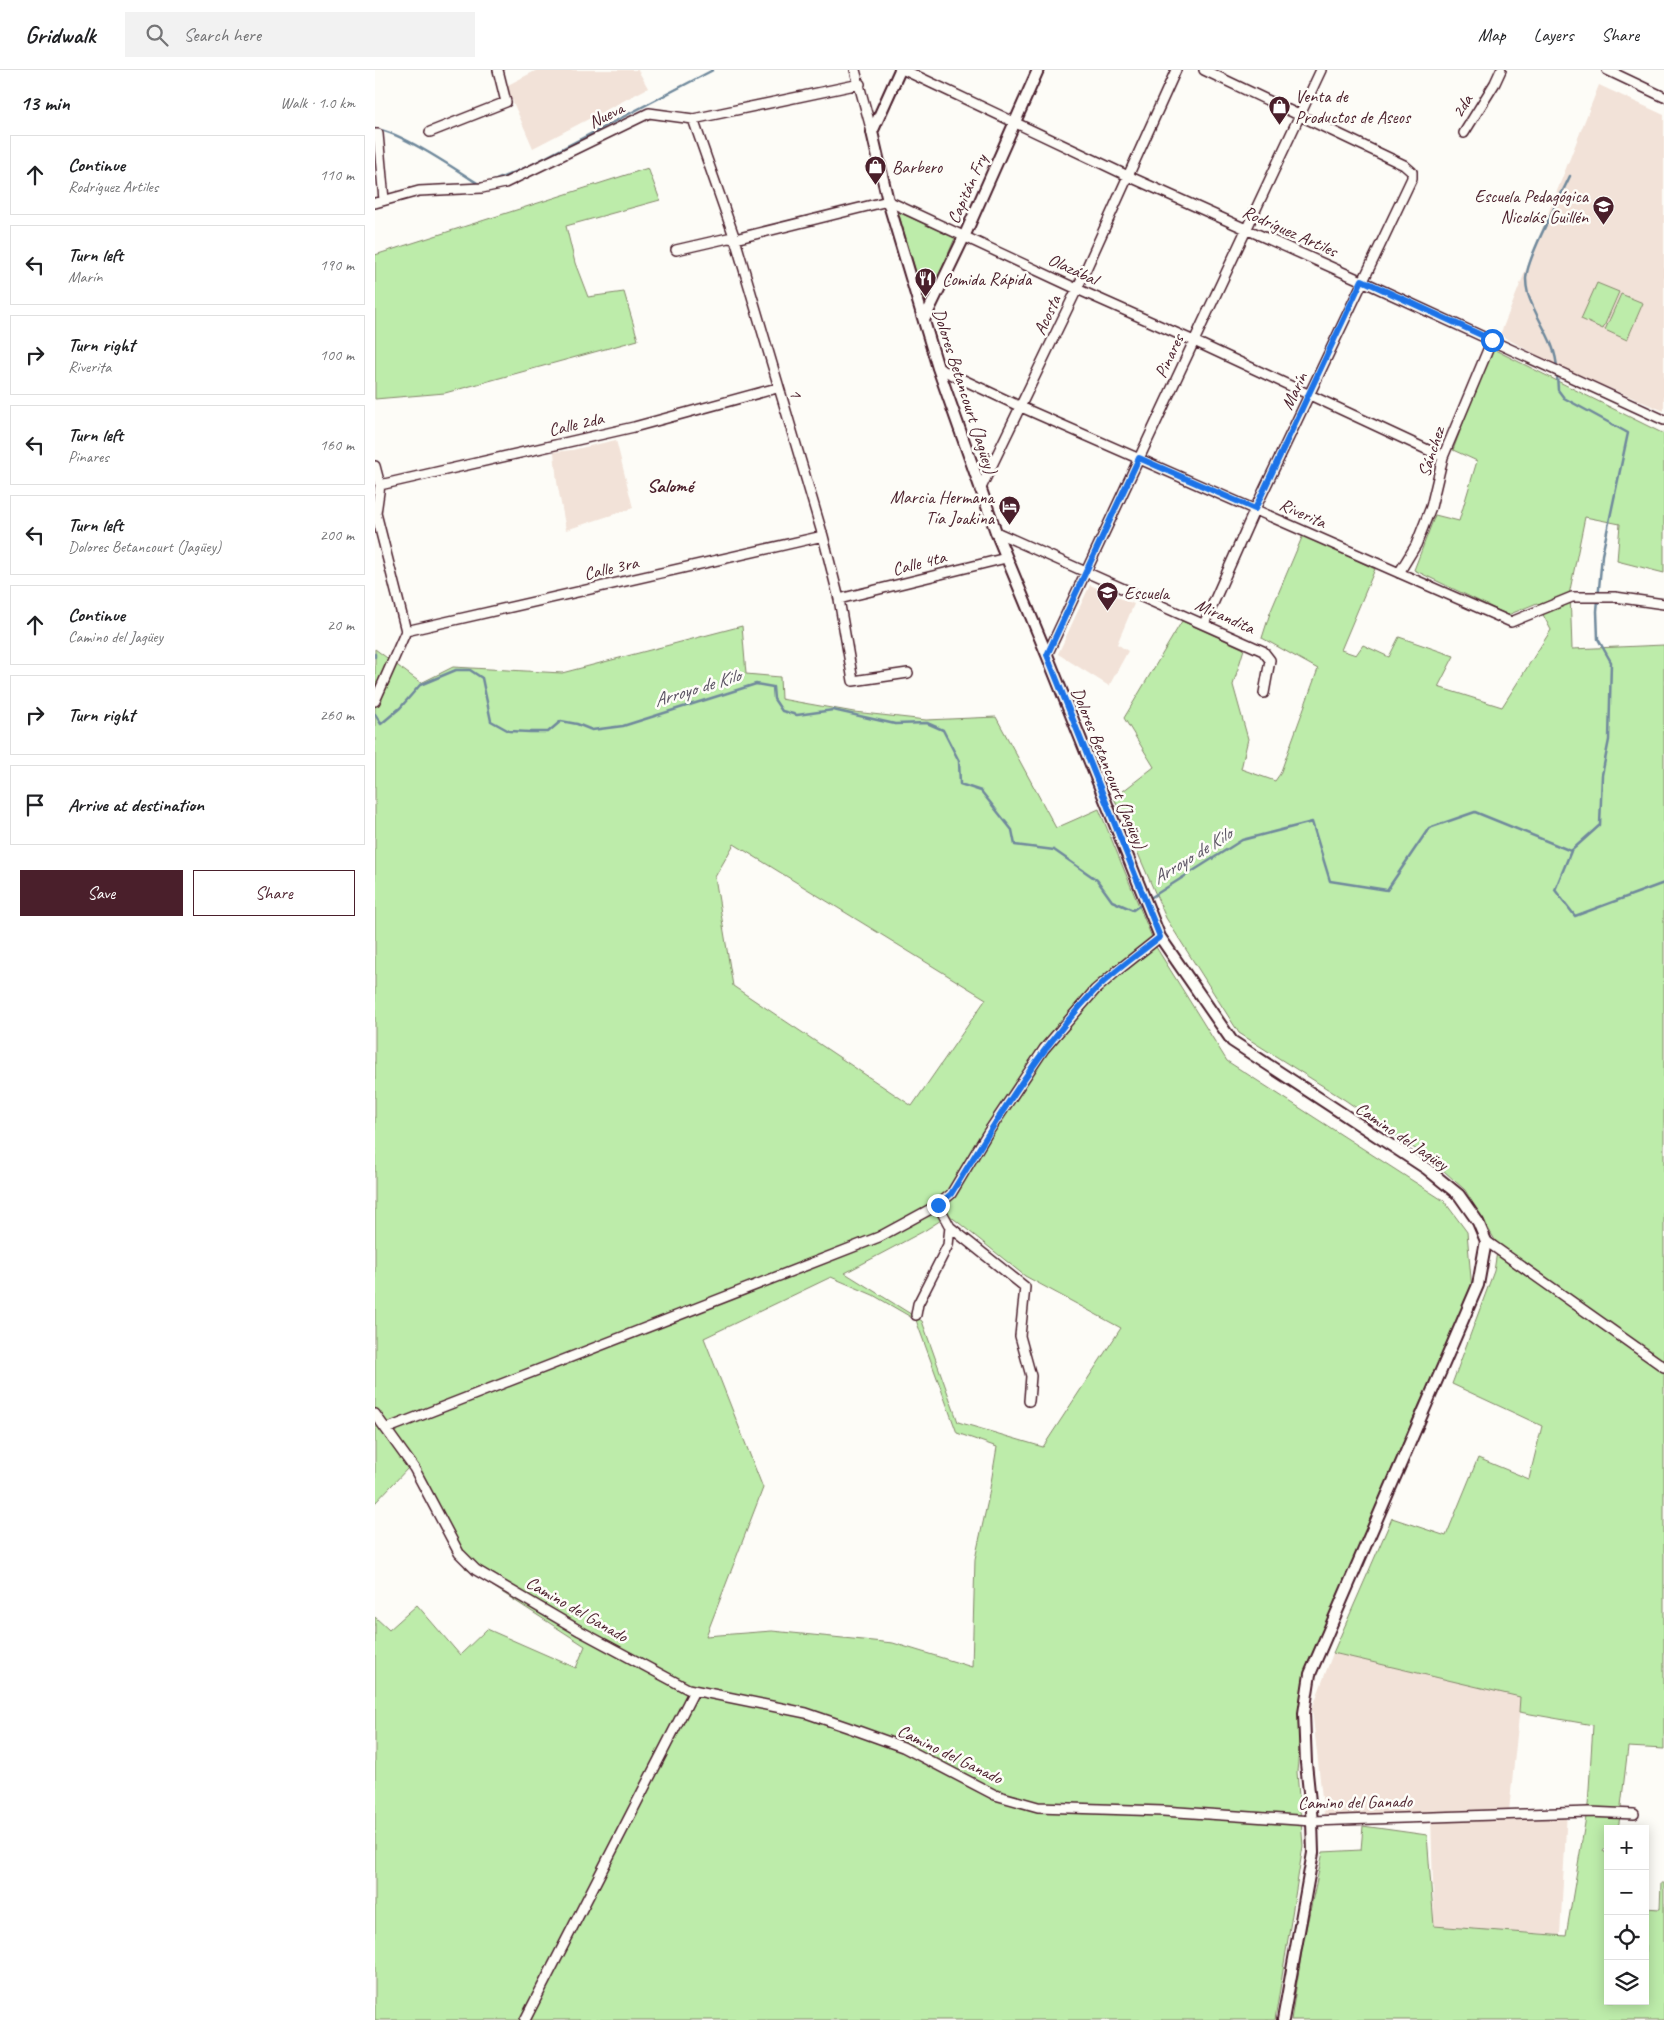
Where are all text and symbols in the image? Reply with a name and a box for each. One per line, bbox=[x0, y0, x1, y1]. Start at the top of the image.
search box bbox=[125, 12, 475, 57]
text: Gridwalk bbox=[25, 20, 95, 50]
icon: search bbox=[143, 21, 171, 49]
text: Search here bbox=[183, 23, 261, 47]
text: Map bbox=[1478, 24, 1506, 46]
text: Layers bbox=[1534, 24, 1573, 46]
text: Share bbox=[1601, 24, 1639, 46]
place label: Venta de Productos de Aseos bbox=[1295, 85, 1412, 128]
street label: 2da bbox=[1447, 89, 1478, 122]
text: 13 min bbox=[20, 90, 70, 116]
text: Walk · 1.0 km bbox=[280, 93, 355, 113]
shop icon: Venta de Productos de Aseos bbox=[1267, 94, 1291, 125]
street label: Nueva bbox=[585, 96, 629, 133]
street label: Capitán Fry bbox=[942, 149, 993, 227]
text: Continue bbox=[68, 153, 125, 177]
shop icon: Barbero bbox=[864, 155, 888, 186]
place label: Barbero bbox=[892, 156, 944, 178]
icon: ahead bbox=[21, 161, 49, 189]
text: 110 m bbox=[320, 165, 354, 185]
text: Rodríguez Artiles bbox=[68, 177, 158, 197]
place label: Escuela Pedagógica Nicolás Guillén bbox=[1474, 185, 1590, 228]
school or university icon: Escuela Pedagógica Nicolás Guillén bbox=[1592, 194, 1616, 225]
street label: Rodríguez Artiles bbox=[1239, 200, 1343, 262]
text: Turn left bbox=[68, 243, 123, 267]
street label: Olazábal bbox=[1045, 248, 1104, 291]
icon: left bbox=[21, 251, 49, 279]
text: 190 m bbox=[320, 255, 354, 275]
text: Marín bbox=[68, 267, 102, 287]
restaurant icon: Comida Rápida bbox=[914, 267, 938, 298]
place label: Comida Rápida bbox=[942, 268, 1033, 290]
street label: Acosta bbox=[1028, 290, 1066, 338]
street label: Dolores Betancourt (Jagüey) bbox=[928, 306, 1002, 477]
street label: Pinares bbox=[1149, 329, 1189, 381]
route start bbox=[1481, 329, 1504, 352]
text: Turn right bbox=[68, 333, 135, 357]
icon: right bbox=[21, 341, 49, 369]
text: 100 m bbox=[320, 345, 354, 365]
text: Riverita bbox=[68, 357, 111, 377]
street label: Marín bbox=[1276, 368, 1313, 413]
street label: 1 bbox=[784, 386, 808, 401]
street label: Calle 2da bbox=[546, 407, 607, 441]
street label: Sánchez bbox=[1413, 422, 1450, 480]
text: Turn left bbox=[68, 423, 123, 447]
icon: left bbox=[21, 431, 49, 459]
text: 160 m bbox=[320, 435, 354, 455]
text: Pinares bbox=[68, 447, 109, 467]
district label: Salomé bbox=[647, 474, 696, 498]
place label: Marcia Hermana Tía Joakina bbox=[890, 486, 996, 529]
street label: Riverita bbox=[1276, 493, 1331, 533]
hotel icon: Marcia Hermana Tía Joakina bbox=[998, 495, 1022, 526]
text: Turn left bbox=[68, 513, 123, 537]
icon: left bbox=[21, 521, 49, 549]
text: 200 m bbox=[320, 525, 354, 545]
text: Dolores Betancourt (Jagüey) bbox=[68, 537, 221, 557]
street label: Calle 4ta bbox=[890, 545, 949, 580]
street label: Calle 3ra bbox=[582, 551, 641, 585]
school or university icon: Escuela bbox=[1096, 581, 1120, 612]
place label: Escuela bbox=[1124, 582, 1171, 604]
street label: Mirandita bbox=[1192, 593, 1259, 639]
text: Continue bbox=[68, 603, 125, 627]
icon: ahead bbox=[21, 611, 49, 639]
text: 20 m bbox=[327, 615, 354, 635]
text: Camino del Jagüey bbox=[68, 627, 163, 647]
water label: Arroyo de Kilo bbox=[651, 663, 746, 712]
street label: Dolores Betancourt (Jagüey) bbox=[1067, 684, 1152, 853]
icon: right bbox=[21, 701, 49, 729]
text: Turn right bbox=[68, 703, 135, 727]
text: 260 m bbox=[320, 705, 354, 725]
icon: arrive bbox=[21, 791, 49, 819]
text: Arrive at destination bbox=[68, 793, 204, 817]
water label: Arroyo de Kilo bbox=[1148, 821, 1239, 890]
button: Save bbox=[20, 870, 183, 916]
button: Share bbox=[193, 870, 355, 916]
street label: Camino del Jagüey bbox=[1352, 1097, 1454, 1176]
route end bbox=[927, 1194, 950, 1217]
street label: Camino del Ganado bbox=[522, 1571, 633, 1648]
street label: Camino del Ganado bbox=[894, 1719, 1008, 1790]
street label: Camino del Ganado bbox=[1298, 1790, 1414, 1814]
map controls bbox=[1604, 1825, 1649, 2005]
button: + bbox=[1604, 1825, 1649, 1870]
button: − bbox=[1604, 1870, 1649, 1915]
button: locate bbox=[1604, 1915, 1649, 1960]
button: layers bbox=[1604, 1960, 1649, 2005]

